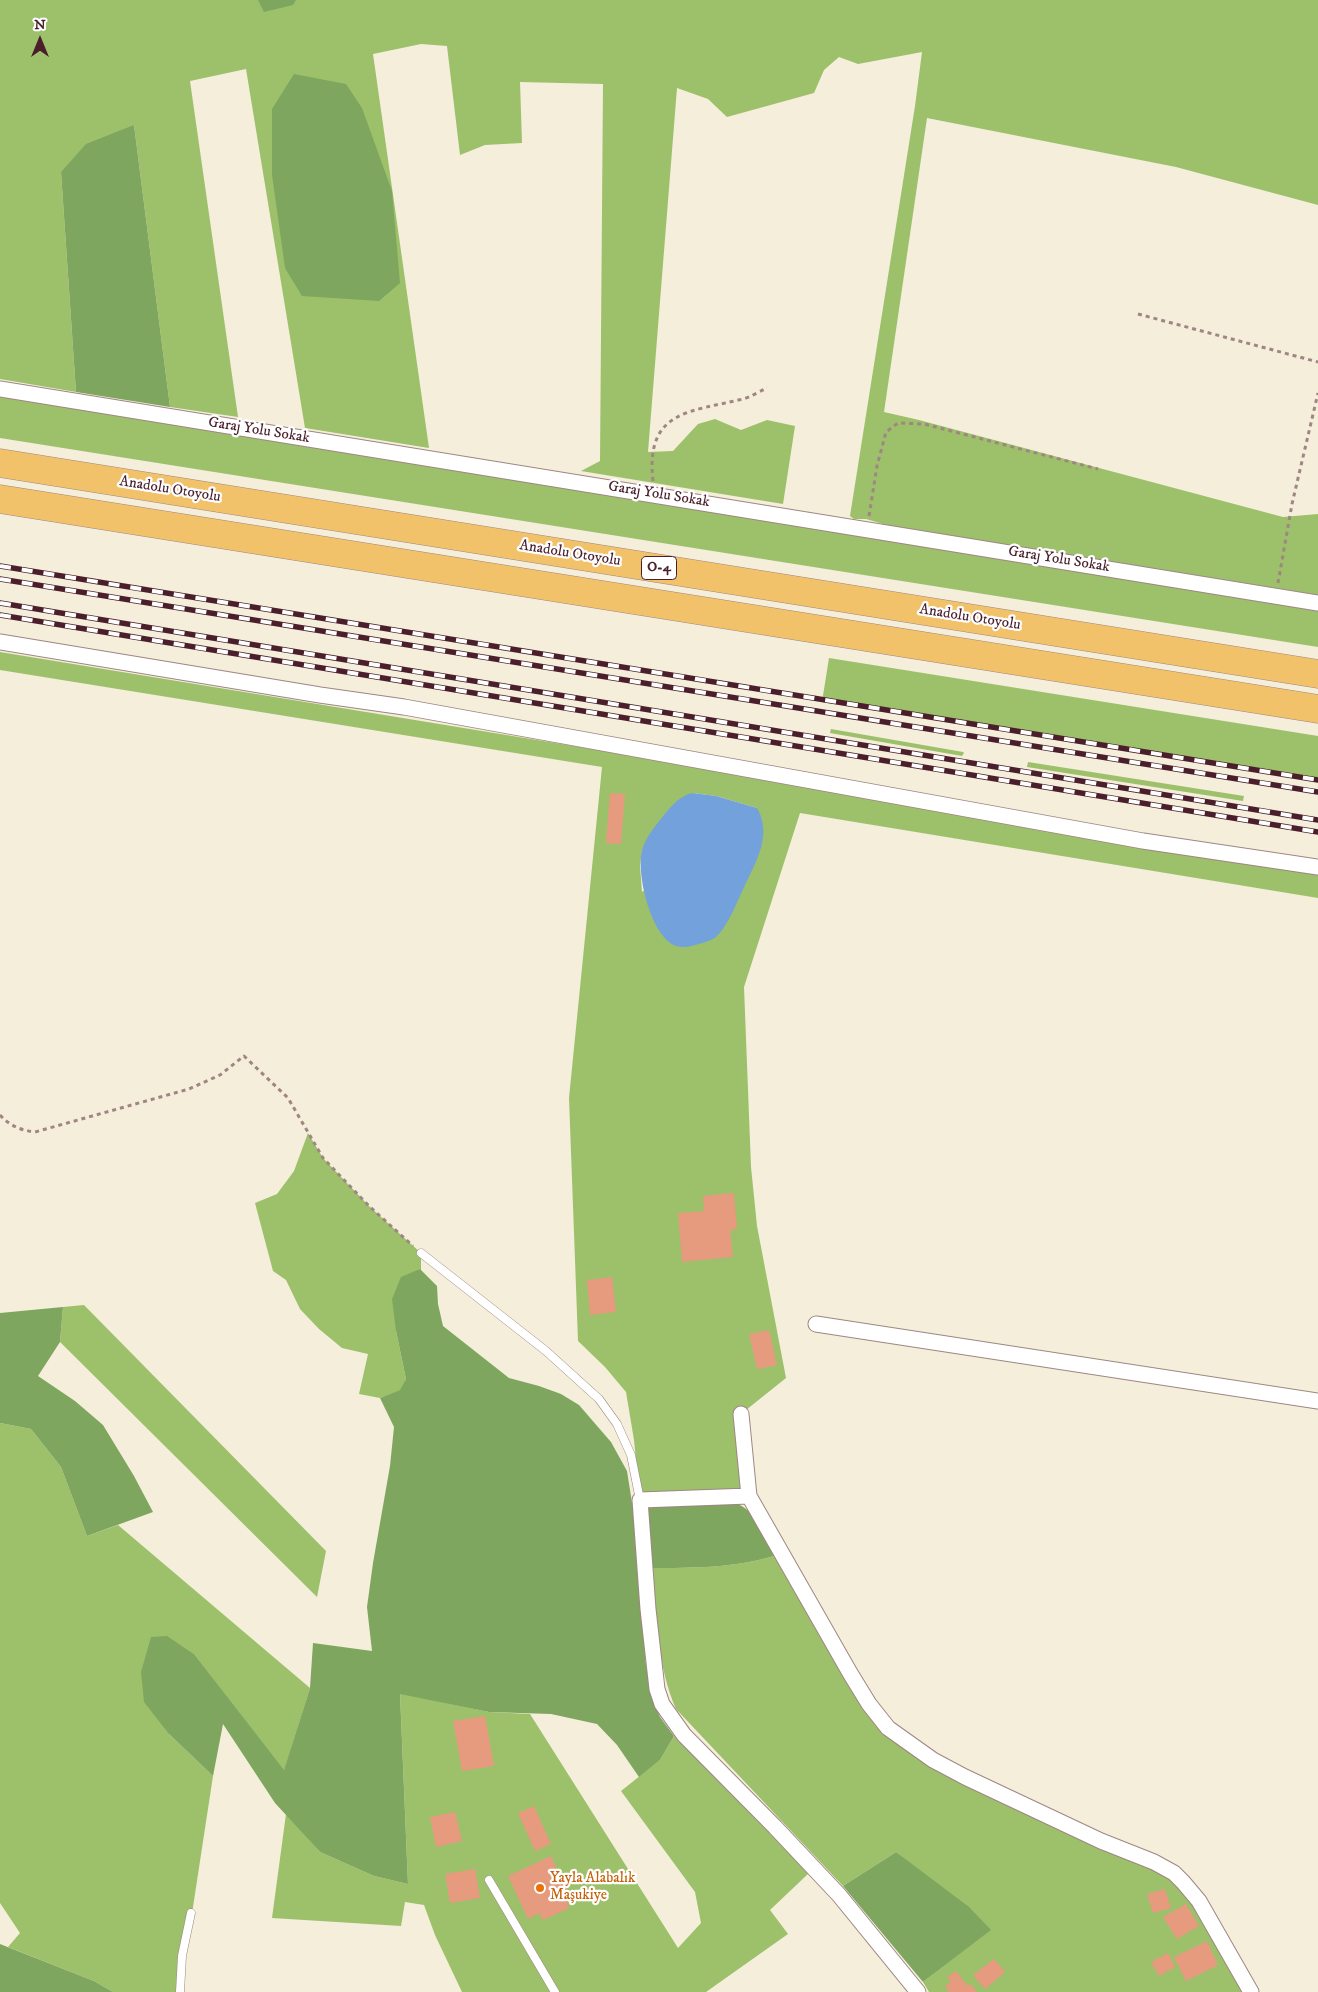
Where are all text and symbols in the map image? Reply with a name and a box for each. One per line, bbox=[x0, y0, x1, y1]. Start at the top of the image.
north arrow bbox=[15, 15, 65, 65]
text: N bbox=[34, 16, 46, 34]
street label: Garaj Yolu Sokak bbox=[207, 414, 311, 448]
street label: Anadolu Otoyolu bbox=[118, 473, 222, 507]
street label: Garaj Yolu Sokak bbox=[607, 478, 711, 512]
street label: Anadolu Otoyolu bbox=[518, 537, 622, 571]
street label: Garaj Yolu Sokak bbox=[1007, 543, 1111, 577]
road number: O-4 bbox=[642, 556, 676, 580]
street label: Anadolu Otoyolu bbox=[918, 601, 1022, 635]
place label: Yayla Alabalık Maşukiye bbox=[550, 1870, 635, 1905]
marker: Yayla Alabalık Maşukiye bbox=[534, 1882, 546, 1894]

